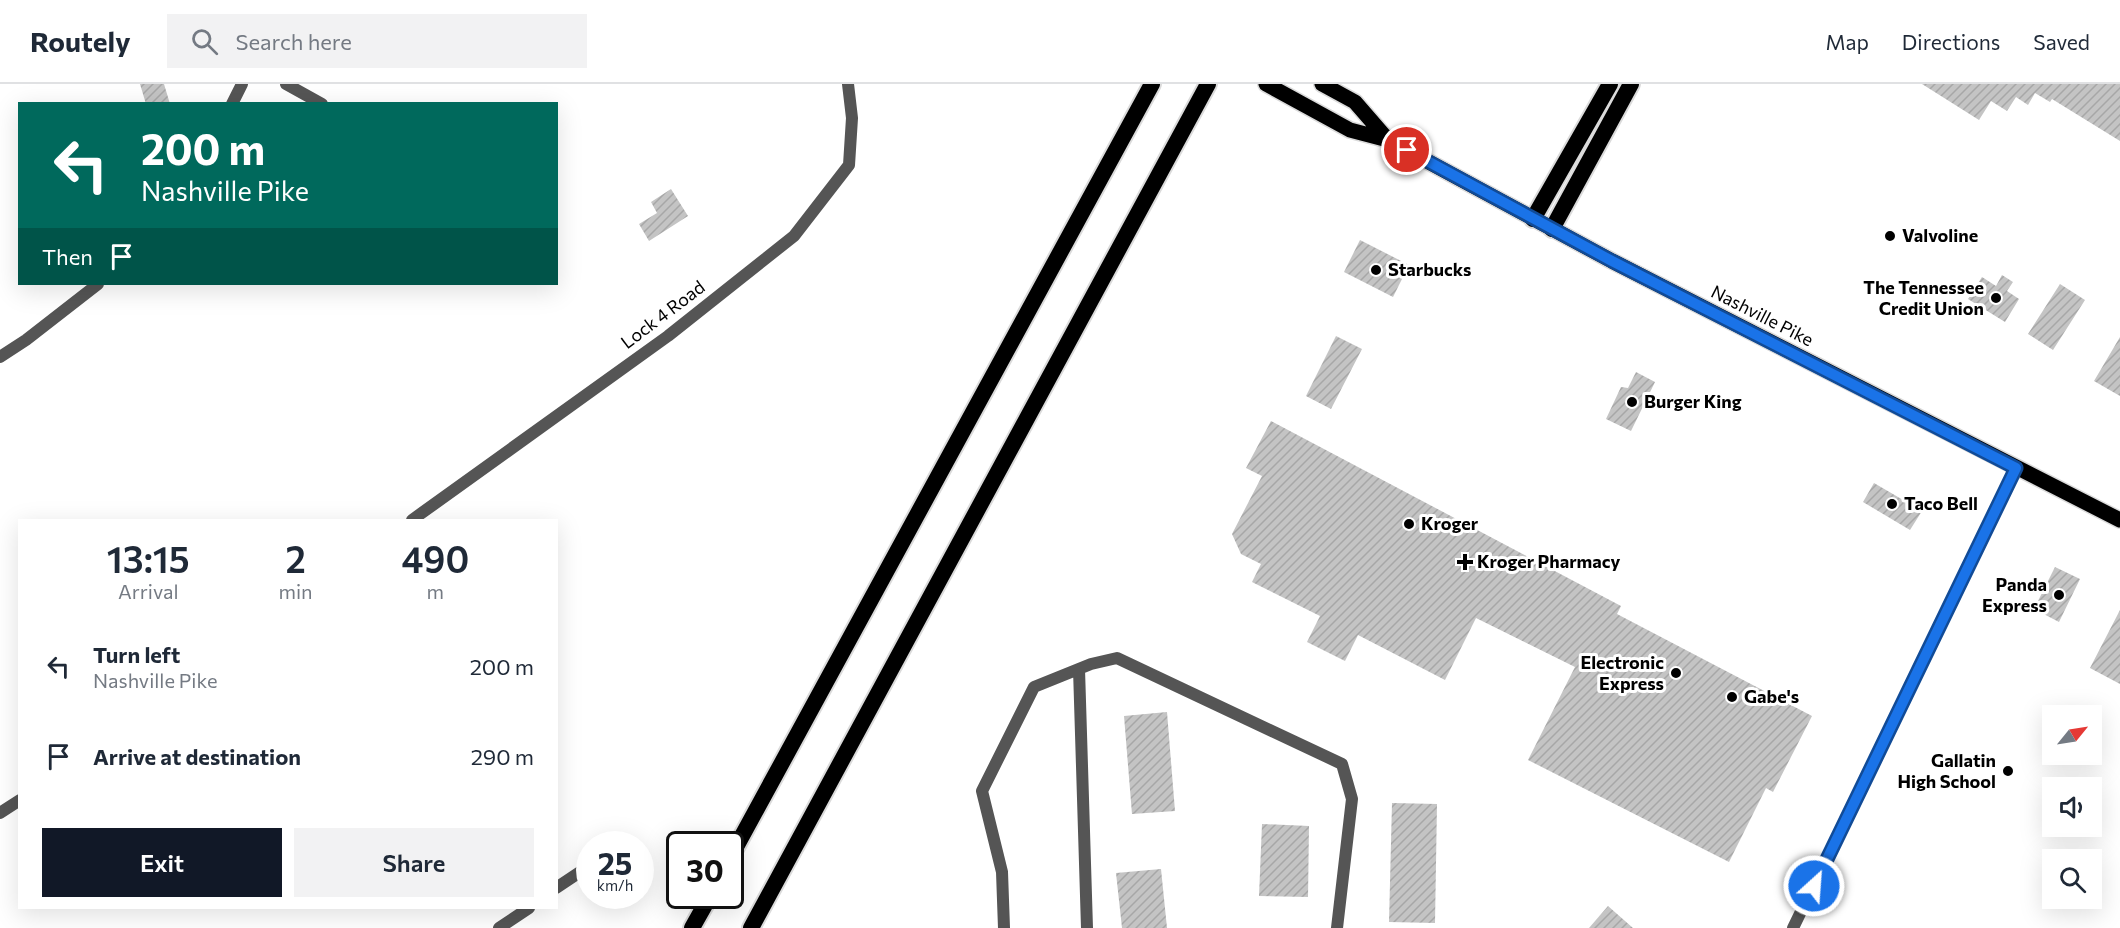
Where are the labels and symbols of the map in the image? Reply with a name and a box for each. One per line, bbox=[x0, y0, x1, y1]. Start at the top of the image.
pin bbox=[1381, 124, 1432, 175]
place label: Valvoline bbox=[1902, 224, 1978, 246]
marker: Valvoline bbox=[1883, 229, 1897, 243]
place label: Starbucks bbox=[1388, 258, 1472, 280]
marker: Starbucks bbox=[1369, 263, 1383, 277]
street label: Lock 4 Road bbox=[616, 275, 709, 353]
place label: The Tennessee Credit Union bbox=[1863, 276, 1984, 319]
street label: Nashville Pike bbox=[1708, 280, 1817, 350]
marker: The Tennessee Credit Union bbox=[1989, 291, 2003, 305]
place label: Burger King bbox=[1644, 390, 1742, 412]
marker: Burger King bbox=[1625, 395, 1639, 409]
place label: Taco Bell bbox=[1904, 492, 1978, 514]
marker: Taco Bell bbox=[1885, 497, 1899, 511]
place label: Kroger bbox=[1421, 512, 1479, 534]
marker: Kroger bbox=[1402, 517, 1416, 531]
place label: Kroger Pharmacy bbox=[1477, 550, 1620, 572]
marker: Kroger Pharmacy bbox=[1458, 555, 1472, 569]
place label: Panda Express bbox=[1982, 573, 2047, 616]
marker: Panda Express bbox=[2052, 588, 2066, 602]
place label: Electronic Express bbox=[1580, 651, 1664, 694]
marker: Electronic Express bbox=[1669, 666, 1683, 680]
place label: Gabe's bbox=[1744, 685, 1799, 707]
marker: Gabe's bbox=[1725, 690, 1739, 704]
north arrow bbox=[2042, 705, 2102, 765]
place label: Gallatin High School bbox=[1897, 749, 1996, 792]
marker: Gallatin High School bbox=[2001, 764, 2015, 778]
speed limit sign: 30 bbox=[666, 831, 744, 909]
position arrow bbox=[1782, 854, 1846, 918]

